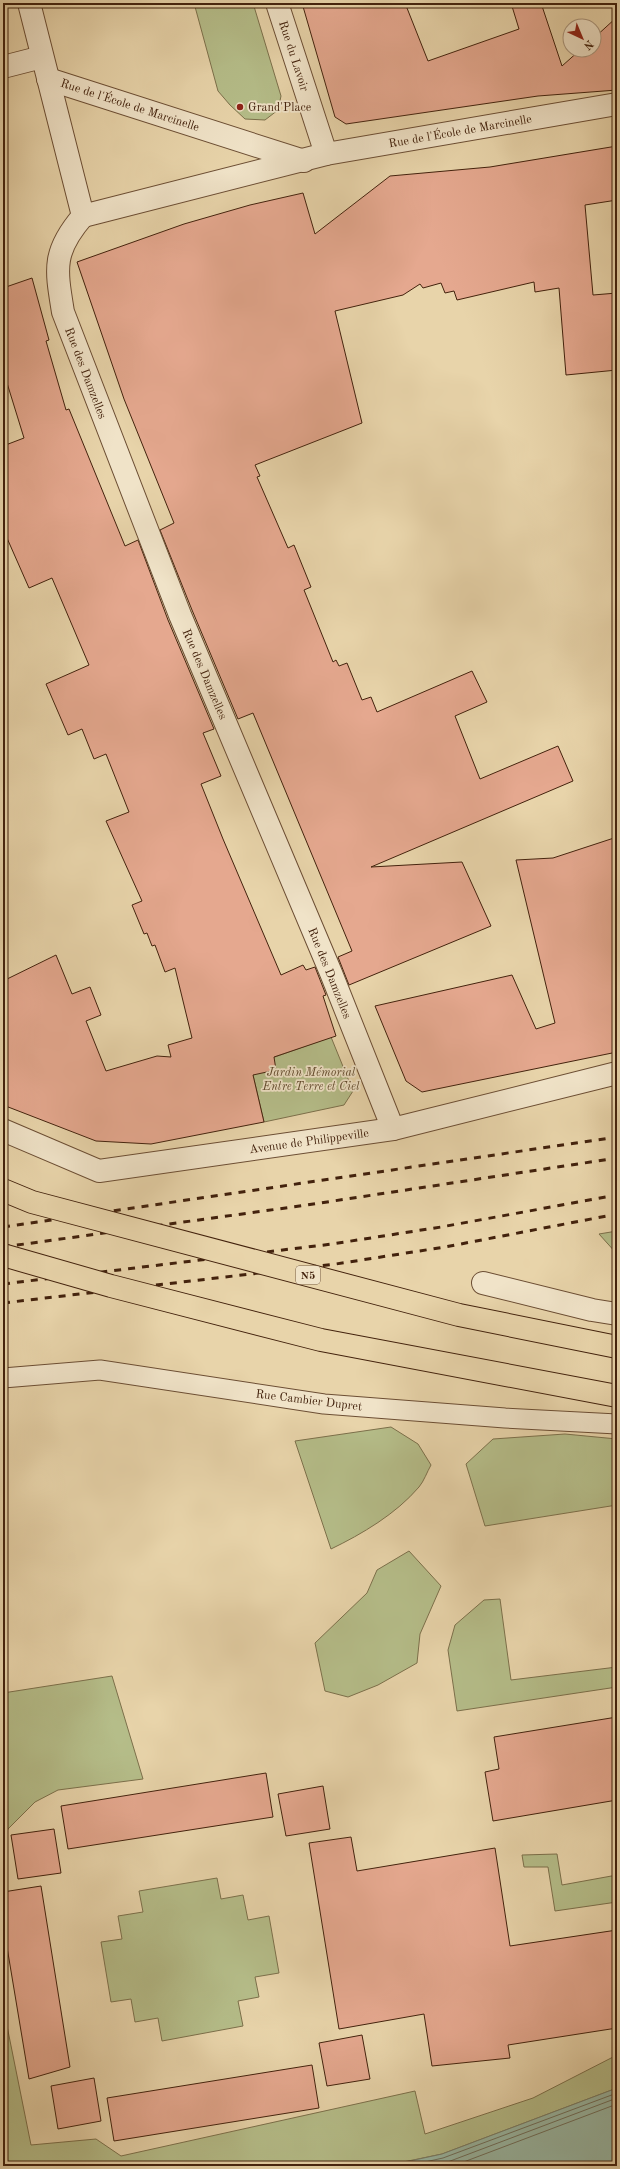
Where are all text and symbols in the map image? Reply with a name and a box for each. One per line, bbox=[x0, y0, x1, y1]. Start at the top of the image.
north arrow bbox=[562, 18, 602, 58]
street label: Rue du Lavoir bbox=[276, 20, 310, 93]
text: N bbox=[581, 37, 595, 51]
street label: Rue de l'École de Marcinelle bbox=[59, 75, 202, 134]
marker: Grand'Place bbox=[235, 102, 245, 112]
place label: Grand'Place bbox=[248, 102, 312, 114]
street label: Rue de l'École de Marcinelle bbox=[387, 110, 533, 151]
street label: Rue des Damzelles bbox=[62, 326, 108, 421]
street label: Rue des Damzelles bbox=[180, 627, 229, 721]
street label: Rue des Damzelles bbox=[305, 926, 353, 1021]
park label: Jardin Mémorial Entre Terre et Ciel bbox=[262, 1067, 360, 1093]
street label: Avenue de Philippeville bbox=[249, 1128, 370, 1156]
road number: N5 bbox=[296, 1266, 320, 1284]
street label: Rue Cambier Dupret bbox=[255, 1389, 363, 1413]

